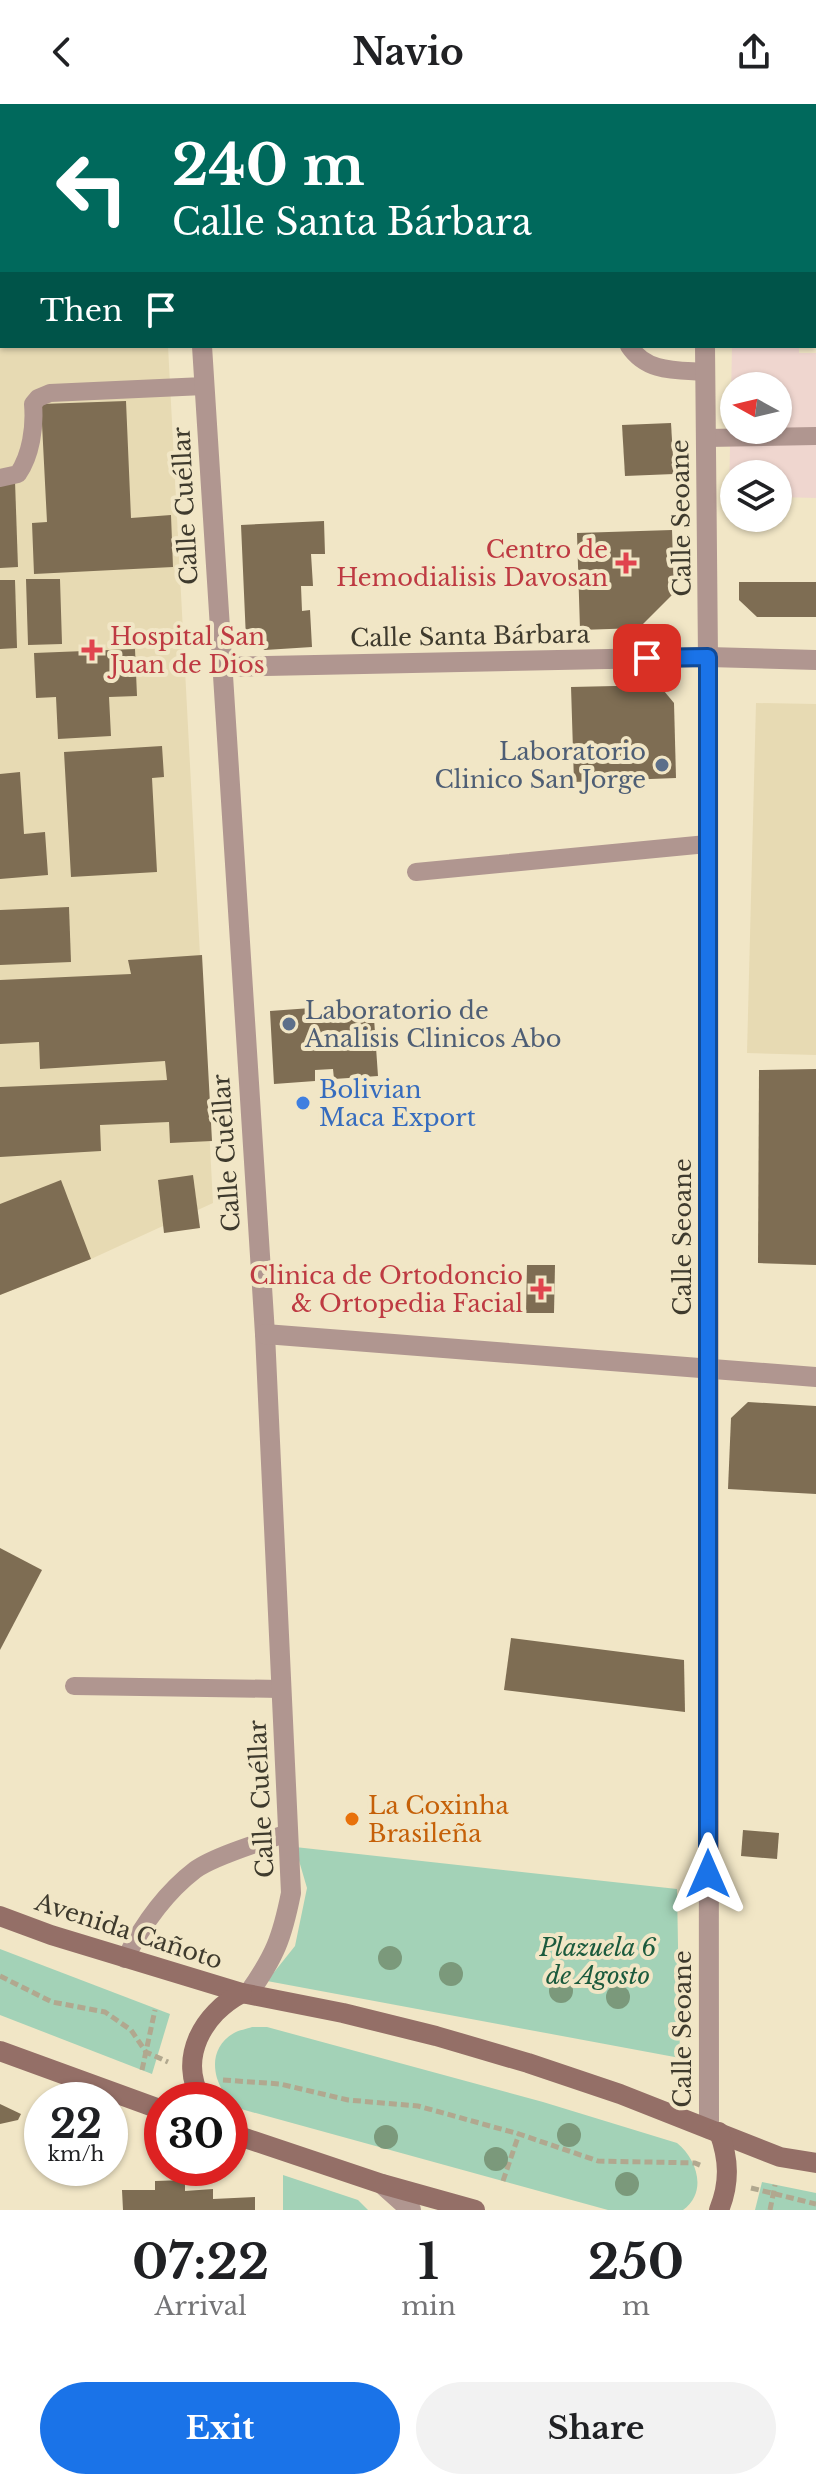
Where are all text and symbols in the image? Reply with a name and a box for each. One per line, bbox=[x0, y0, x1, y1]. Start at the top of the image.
icon: back bbox=[40, 30, 84, 74]
text: Navio bbox=[352, 30, 464, 75]
icon: share bbox=[732, 30, 776, 74]
text: 240 m bbox=[172, 131, 365, 200]
icon: left bbox=[40, 136, 144, 240]
text: Calle Santa Bárbara bbox=[172, 200, 532, 245]
icon: arrive bbox=[139, 288, 183, 332]
text: Then bbox=[40, 292, 123, 329]
north arrow bbox=[720, 372, 792, 444]
map controls bbox=[720, 372, 792, 532]
street label: Calle Cuéllar bbox=[166, 426, 204, 586]
street label: Calle Seoane bbox=[665, 439, 697, 597]
button: layers bbox=[720, 460, 792, 532]
place label: Centro de Hemodialisis Davosan bbox=[336, 535, 608, 592]
marker: Centro de Hemodialisis Davosan bbox=[615, 552, 637, 574]
street label: Calle Santa Bárbara bbox=[350, 619, 591, 653]
place label: Hospital San Juan de Dios bbox=[107, 622, 265, 679]
pin bbox=[613, 624, 681, 692]
icon: arrive bbox=[625, 636, 669, 680]
marker: Hospital San Juan de Dios bbox=[81, 639, 103, 661]
place label: Laboratorio Clinico San Jorge bbox=[434, 737, 646, 794]
marker: Laboratorio Clinico San Jorge bbox=[653, 756, 671, 774]
place label: Laboratorio de Analisis Clinicos Abo bbox=[304, 996, 561, 1053]
marker: Laboratorio de Analisis Clinicos Abo bbox=[280, 1015, 298, 1033]
street label: Calle Cuéllar bbox=[206, 1073, 246, 1233]
place label: Bolivian Maca Export bbox=[319, 1075, 476, 1132]
marker: Bolivian Maca Export bbox=[294, 1094, 312, 1112]
street label: Calle Seoane bbox=[668, 1158, 697, 1316]
place label: Clinica de Ortodoncio & Ortopedia Facial bbox=[249, 1261, 523, 1318]
marker: Clinica de Ortodoncio & Ortopedia Facial bbox=[530, 1278, 552, 1300]
street label: Calle Cuéllar bbox=[242, 1719, 280, 1879]
place label: La Coxinha Brasileña bbox=[368, 1791, 510, 1848]
marker: La Coxinha Brasileña bbox=[343, 1810, 361, 1828]
position arrow bbox=[666, 1832, 750, 1916]
street label: Avenida Cañoto bbox=[31, 1887, 226, 1975]
park label: Plazuela 6 de Agosto bbox=[539, 1933, 656, 1990]
street label: Calle Seoane bbox=[668, 1950, 697, 2108]
speed limit sign: 30 bbox=[144, 2082, 248, 2186]
text: 22 bbox=[50, 2099, 102, 2149]
text: km/h bbox=[48, 2142, 104, 2166]
text: 07:22 bbox=[132, 2232, 269, 2292]
text: 1 bbox=[418, 2232, 439, 2292]
text: 250 bbox=[588, 2232, 684, 2292]
text: Arrival bbox=[155, 2290, 247, 2322]
text: min bbox=[401, 2290, 456, 2322]
text: m bbox=[622, 2290, 650, 2322]
button: Exit bbox=[40, 2382, 400, 2474]
button: Share bbox=[416, 2382, 776, 2474]

